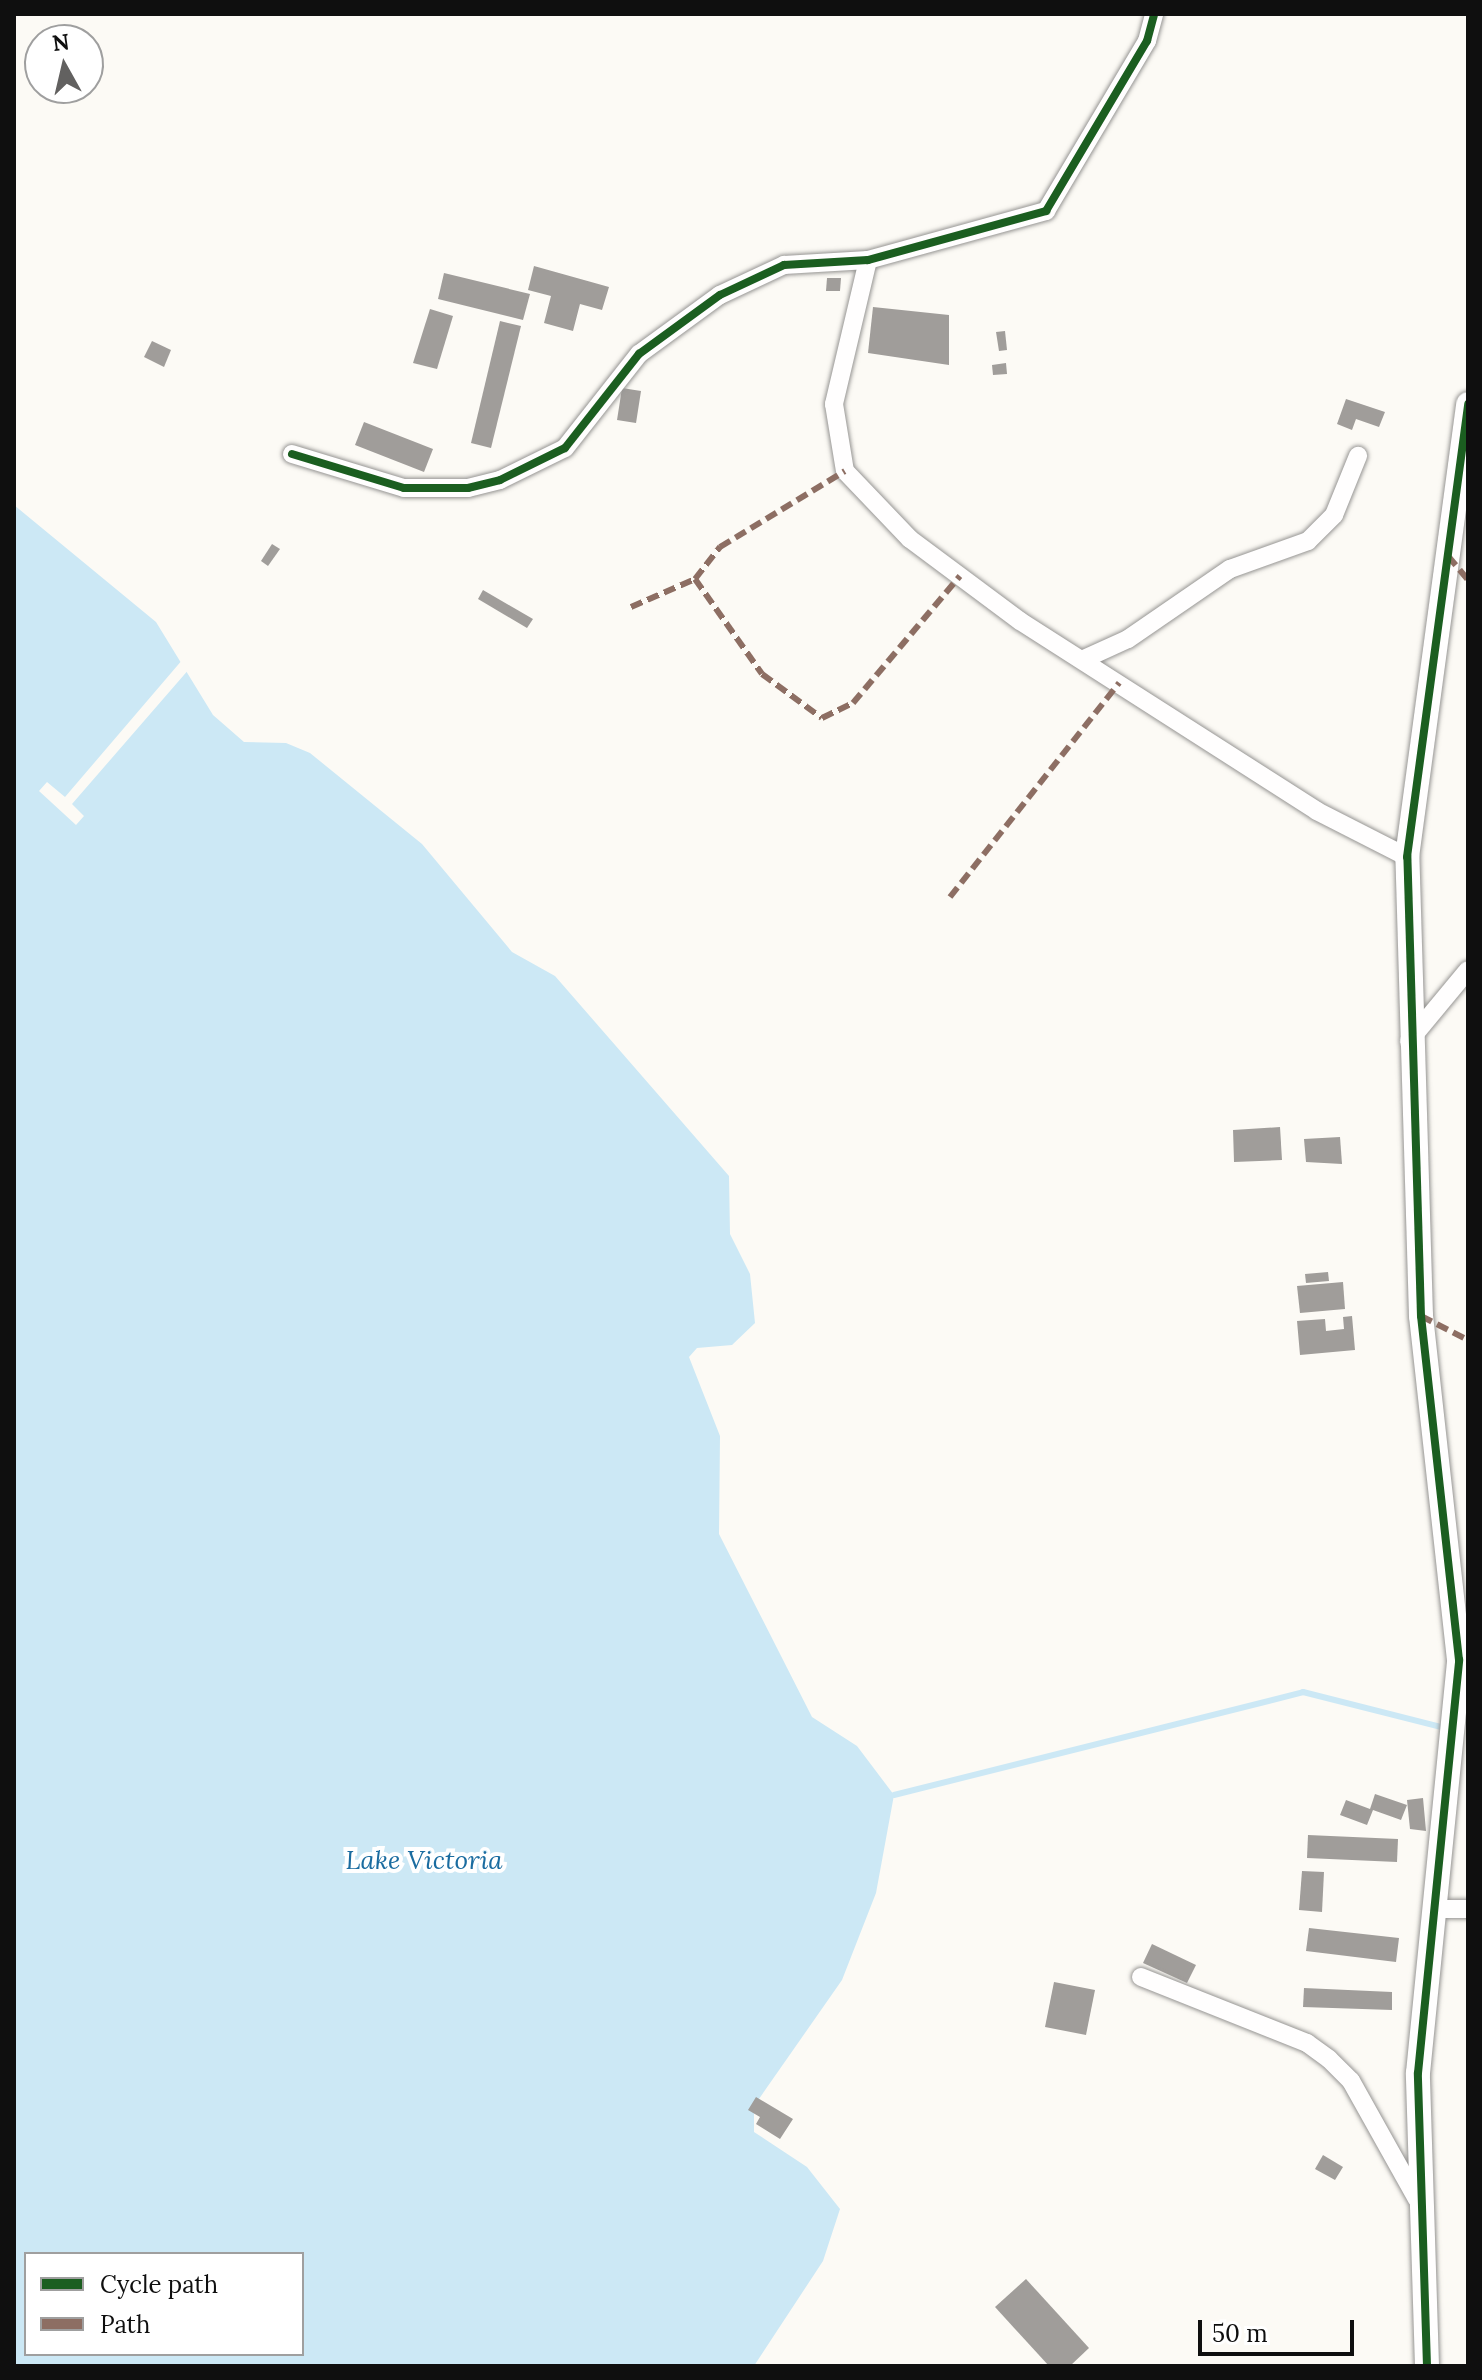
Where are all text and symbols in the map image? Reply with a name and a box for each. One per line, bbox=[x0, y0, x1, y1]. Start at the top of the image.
north arrow bbox=[24, 24, 104, 104]
text: N bbox=[51, 27, 71, 57]
water label: Lake Victoria bbox=[345, 1844, 503, 1876]
legend bbox=[24, 2252, 304, 2356]
text: Cycle path bbox=[100, 2269, 218, 2300]
scale bar bbox=[1202, 2304, 1358, 2354]
text: Path bbox=[100, 2309, 150, 2340]
text: 50 m bbox=[1212, 2318, 1268, 2349]

